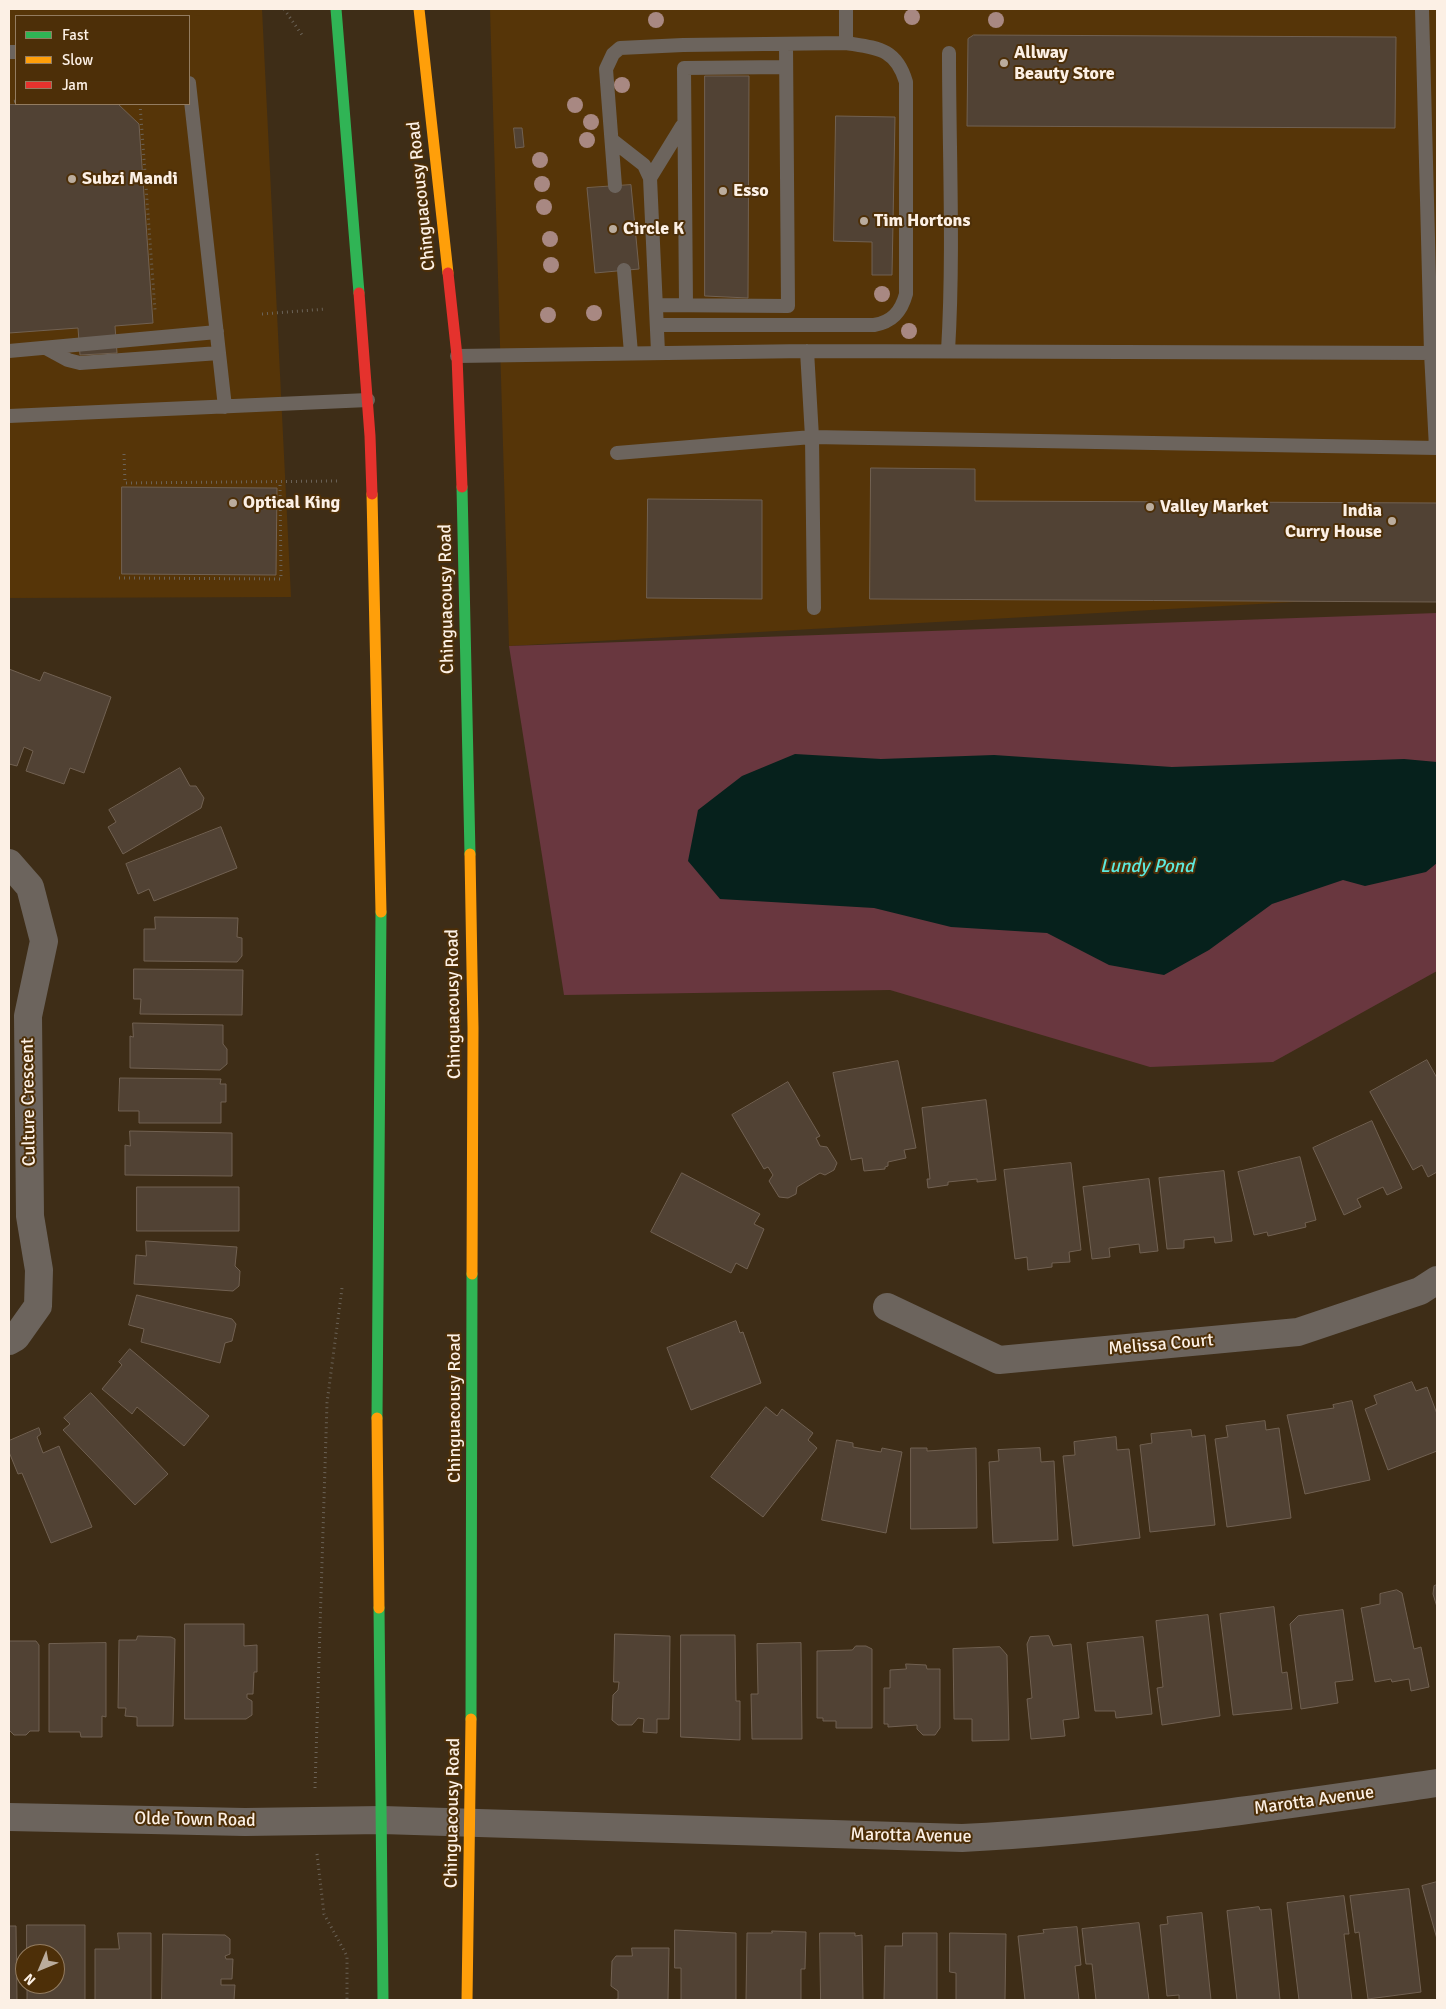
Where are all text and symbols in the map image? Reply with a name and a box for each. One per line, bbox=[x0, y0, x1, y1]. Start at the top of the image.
legend bbox=[15, 15, 190, 105]
text: Fast bbox=[62, 26, 89, 44]
place label: Allway Beauty Store bbox=[1014, 42, 1115, 84]
text: Slow bbox=[62, 51, 93, 69]
marker: Allway Beauty Store bbox=[998, 57, 1010, 69]
text: Jam bbox=[62, 76, 88, 94]
street label: Chinguacousy Road bbox=[403, 120, 441, 272]
place label: Subzi Mandi bbox=[82, 168, 178, 190]
marker: Subzi Mandi bbox=[66, 173, 78, 185]
place label: Esso bbox=[733, 180, 769, 202]
marker: Esso bbox=[717, 185, 729, 197]
place label: Tim Hortons bbox=[874, 210, 970, 232]
marker: Tim Hortons bbox=[858, 215, 870, 227]
place label: Circle K bbox=[623, 218, 684, 240]
marker: Circle K bbox=[607, 223, 619, 235]
place label: Optical King bbox=[243, 492, 340, 514]
place label: Valley Market bbox=[1160, 496, 1268, 518]
marker: Optical King bbox=[227, 497, 239, 509]
place label: India Curry House bbox=[1285, 500, 1382, 542]
marker: Valley Market bbox=[1144, 501, 1156, 513]
marker: India Curry House bbox=[1386, 515, 1398, 527]
street label: Chinguacousy Road bbox=[435, 524, 459, 674]
water label: Lundy Pond bbox=[1100, 856, 1194, 878]
street label: Chinguacousy Road bbox=[442, 929, 466, 1079]
street label: Culture Crescent bbox=[17, 1038, 41, 1166]
street label: Melissa Court bbox=[1107, 1330, 1215, 1360]
street label: Chinguacousy Road bbox=[444, 1333, 466, 1483]
street label: Chinguacousy Road bbox=[441, 1738, 465, 1888]
street label: Marotta Avenue bbox=[1253, 1782, 1375, 1820]
street label: Olde Town Road bbox=[134, 1808, 256, 1832]
street label: Marotta Avenue bbox=[850, 1824, 972, 1848]
north arrow bbox=[15, 1944, 65, 1994]
text: N bbox=[20, 1970, 39, 1989]

